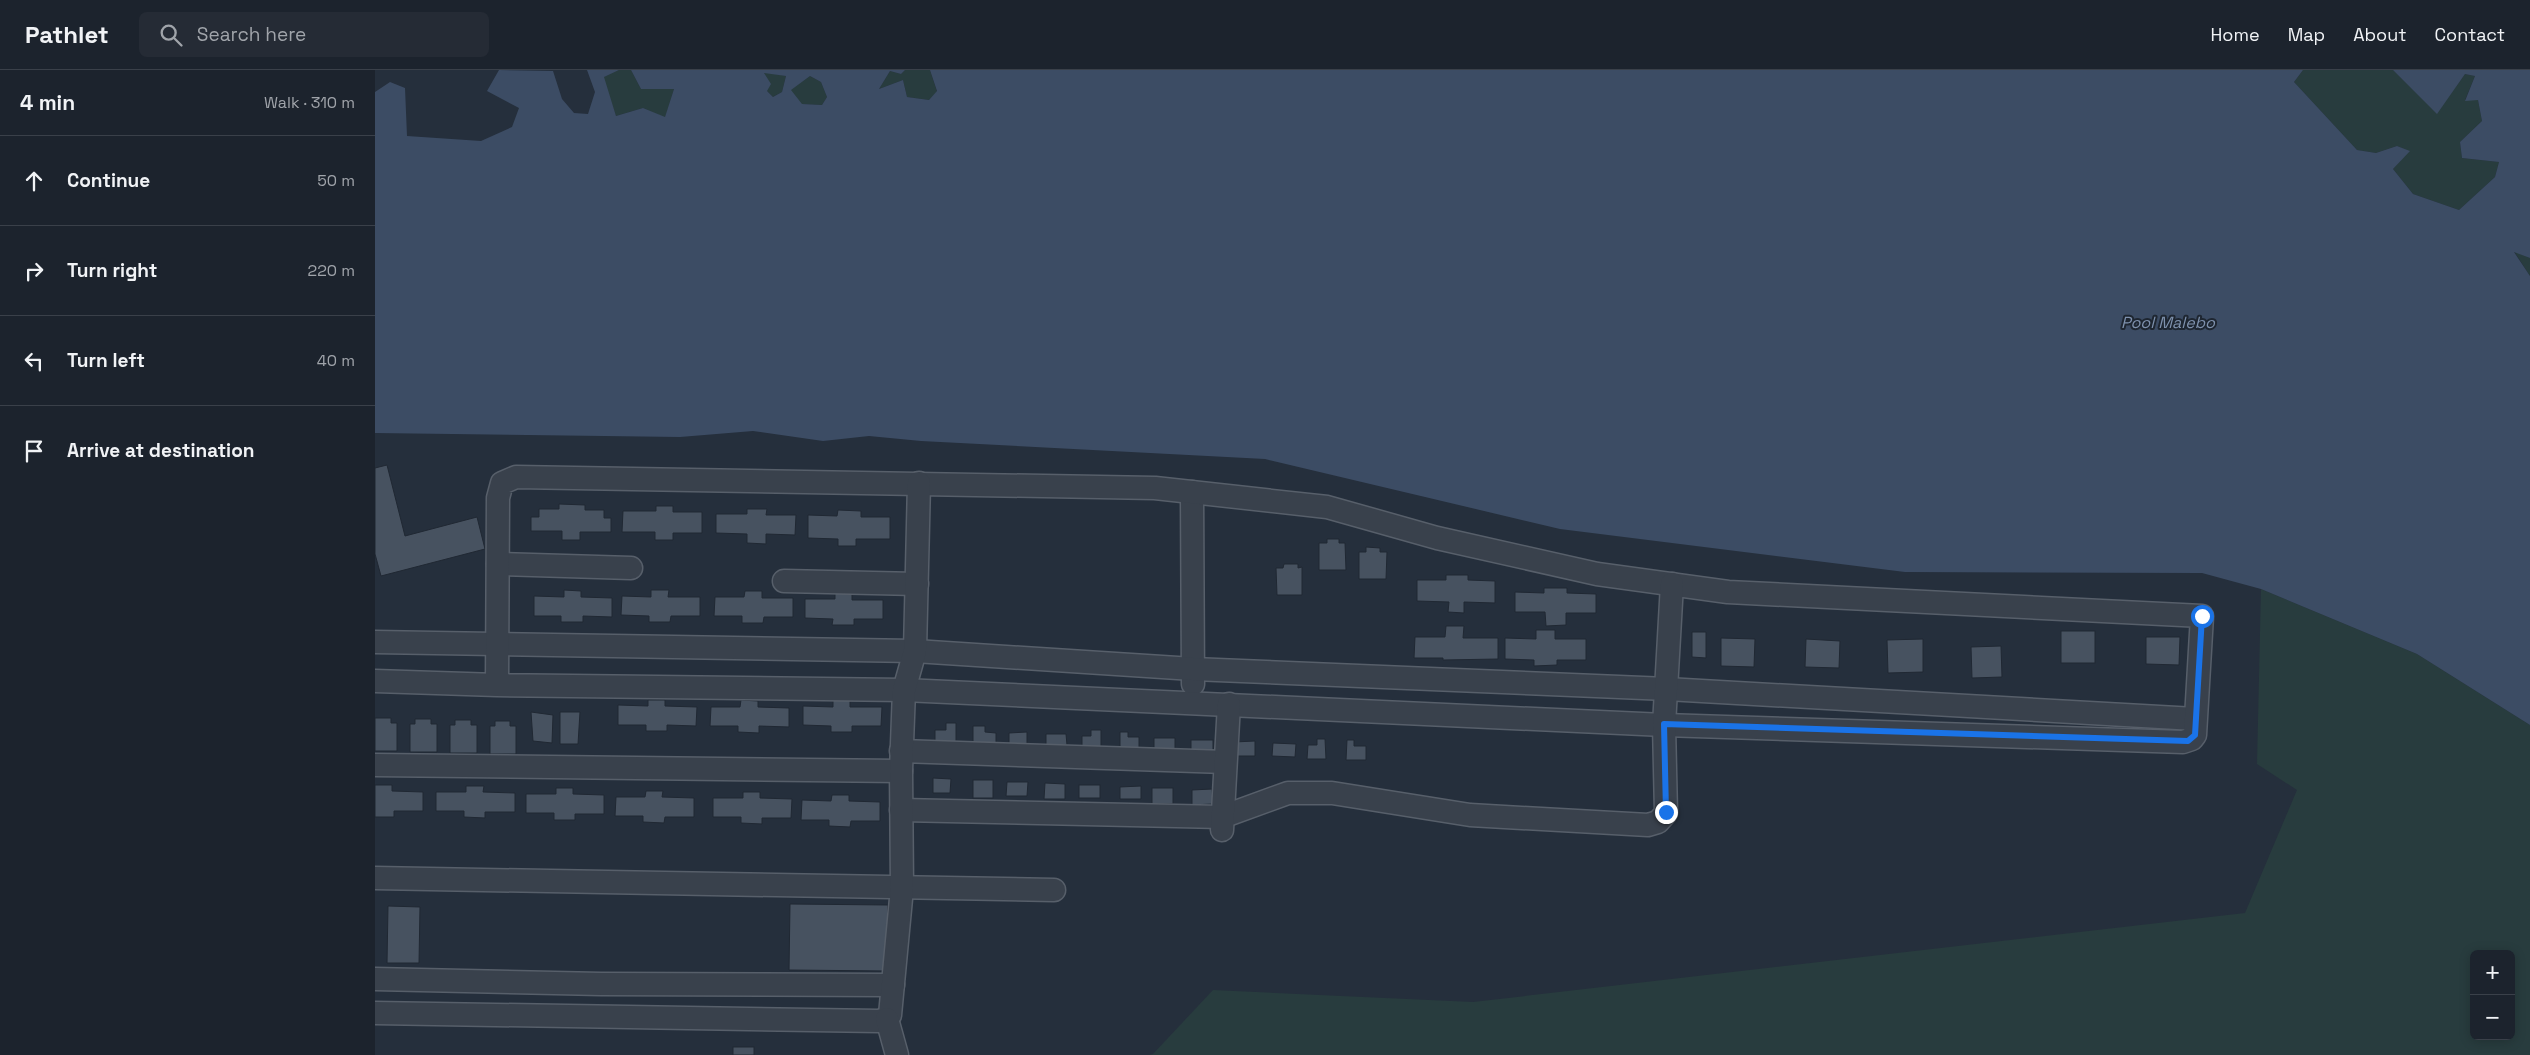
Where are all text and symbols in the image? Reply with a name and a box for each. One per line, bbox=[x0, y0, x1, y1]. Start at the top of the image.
search box bbox=[139, 12, 489, 57]
text: Pathlet bbox=[25, 19, 109, 50]
icon: search bbox=[157, 21, 185, 49]
text: Search here bbox=[197, 22, 306, 47]
text: Home bbox=[2211, 23, 2260, 46]
text: Map bbox=[2288, 23, 2325, 46]
text: About bbox=[2353, 23, 2407, 46]
text: Contact bbox=[2435, 23, 2505, 46]
text: 4 min bbox=[20, 89, 75, 116]
text: Walk · 310 m bbox=[264, 92, 355, 113]
icon: ahead bbox=[20, 167, 48, 195]
text: Continue bbox=[67, 168, 150, 193]
text: 50 m bbox=[317, 170, 355, 191]
icon: right bbox=[20, 257, 48, 285]
text: Turn right bbox=[67, 258, 157, 283]
text: 220 m bbox=[308, 260, 355, 281]
water label: Pool Malebo bbox=[2121, 312, 2216, 333]
icon: left bbox=[20, 347, 48, 375]
text: Turn left bbox=[67, 348, 145, 373]
text: 40 m bbox=[317, 350, 355, 371]
icon: arrive bbox=[20, 437, 48, 465]
text: Arrive at destination bbox=[67, 438, 255, 463]
route start bbox=[2191, 605, 2214, 628]
route end bbox=[1655, 801, 1678, 824]
map controls bbox=[2470, 950, 2515, 1040]
button: + bbox=[2470, 950, 2515, 995]
button: − bbox=[2470, 995, 2515, 1040]

